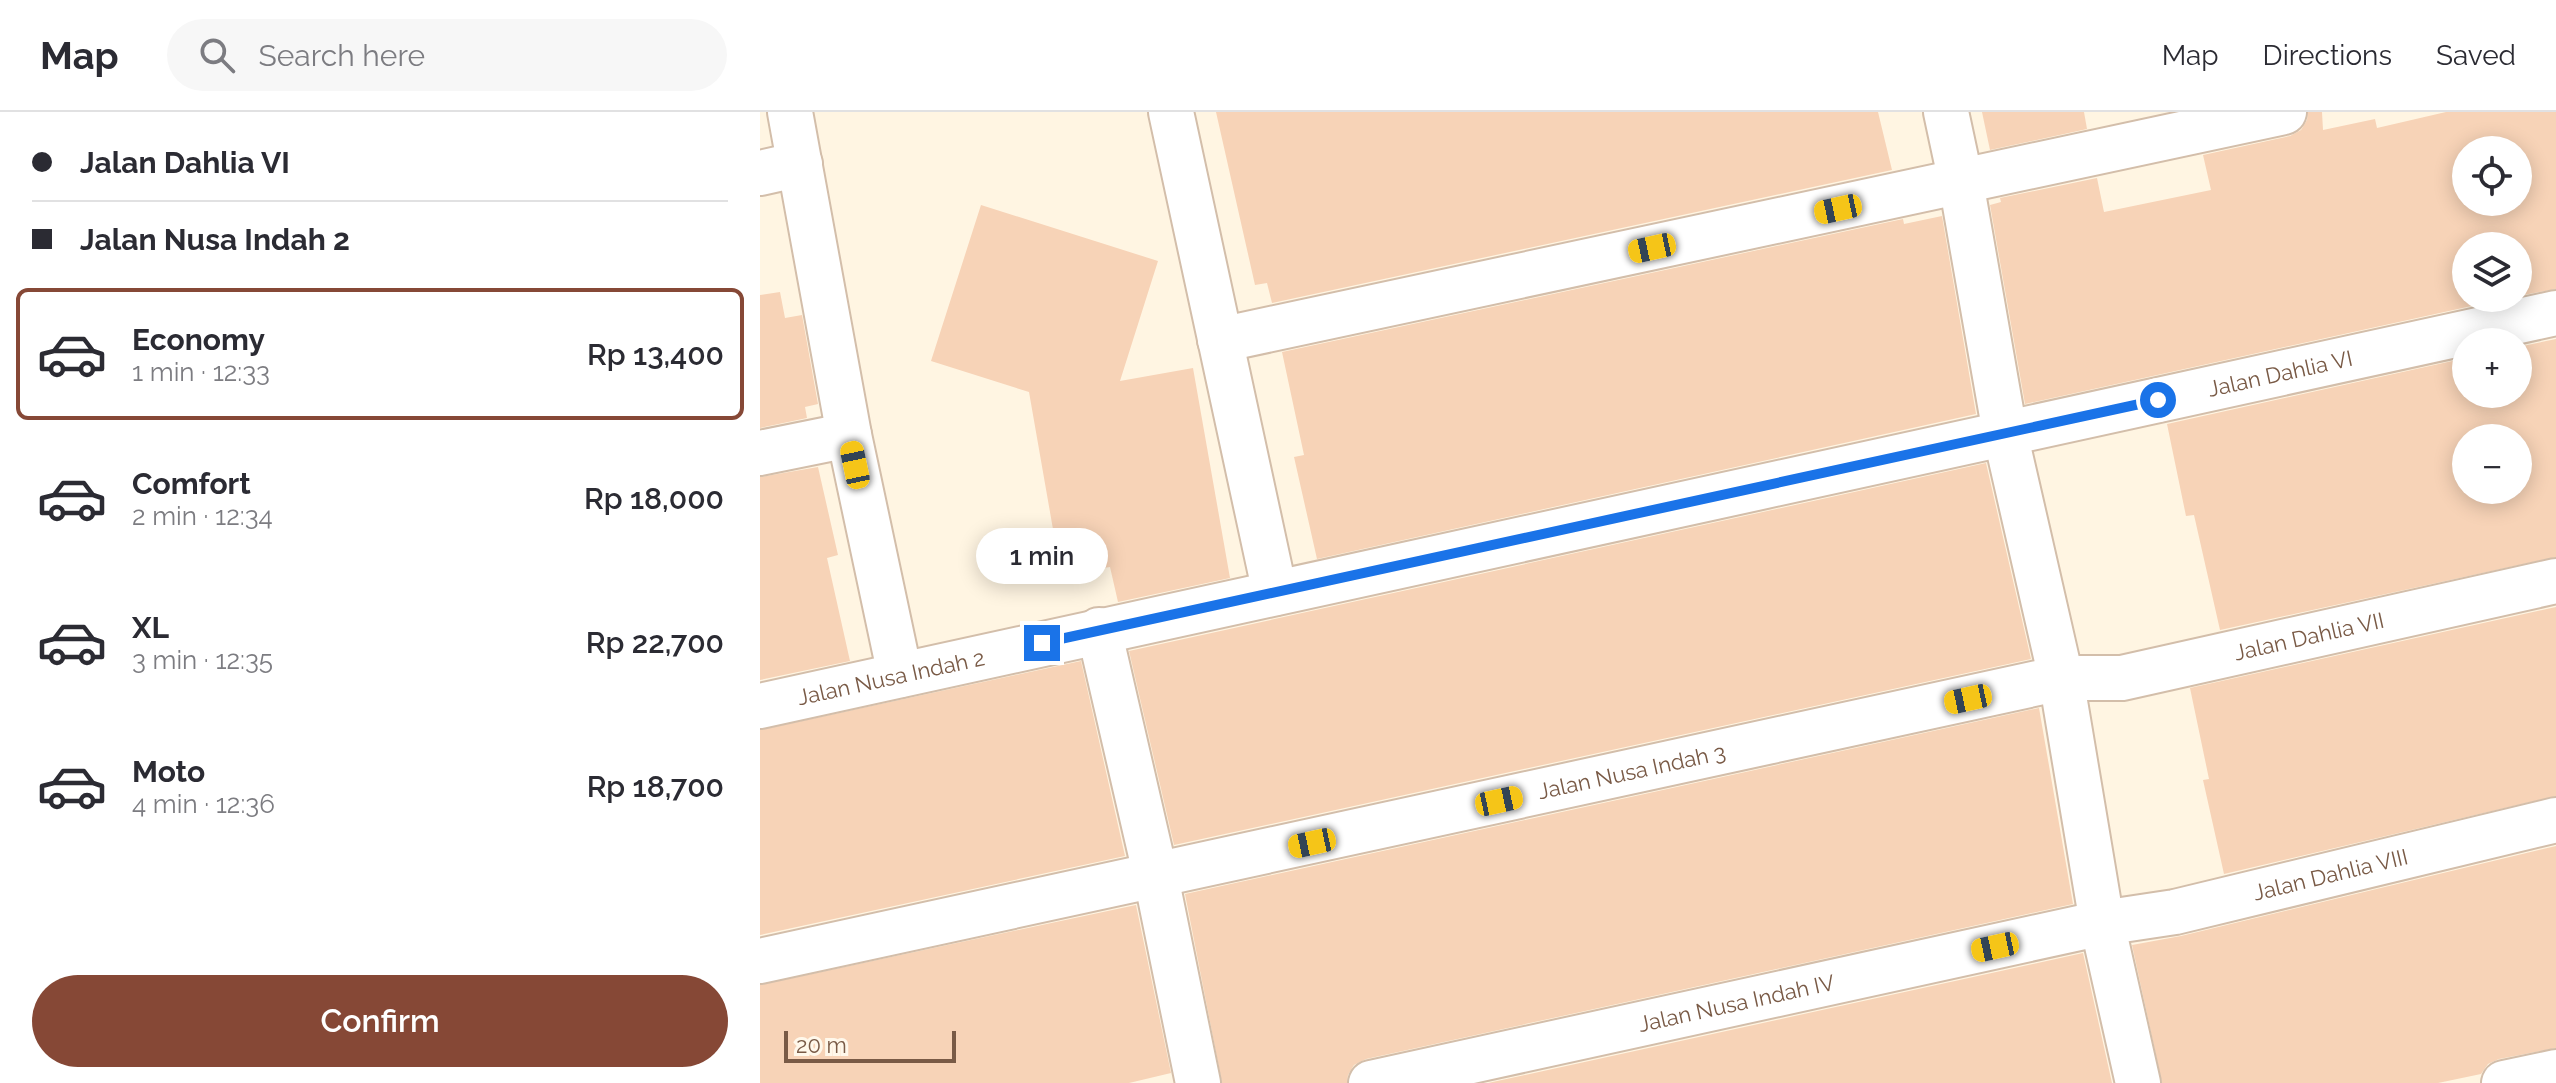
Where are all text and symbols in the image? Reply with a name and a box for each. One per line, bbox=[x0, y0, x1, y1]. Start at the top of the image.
search box bbox=[167, 19, 727, 91]
text: Map bbox=[40, 33, 119, 78]
icon: search bbox=[195, 33, 239, 77]
text: Search here bbox=[259, 38, 425, 73]
text: Map bbox=[2162, 39, 2219, 72]
text: Directions bbox=[2263, 39, 2392, 72]
text: Saved bbox=[2436, 39, 2516, 72]
map controls bbox=[2452, 136, 2532, 504]
button: locate bbox=[2452, 136, 2532, 216]
text: Jalan Dahlia VI bbox=[80, 145, 290, 180]
car bbox=[1812, 192, 1864, 226]
text: Jalan Nusa Indah 2 bbox=[80, 222, 350, 257]
car bbox=[1626, 231, 1678, 265]
button: layers bbox=[2452, 232, 2532, 312]
icon: car bbox=[36, 318, 108, 390]
text: Economy bbox=[132, 322, 265, 357]
button: + bbox=[2452, 328, 2532, 408]
text: Rp 13,400 bbox=[587, 337, 724, 372]
street label: Jalan Dahlia VI bbox=[2205, 345, 2355, 402]
text: 1 min · 12:33 bbox=[132, 357, 270, 387]
route start bbox=[2140, 382, 2176, 418]
button: − bbox=[2452, 424, 2532, 504]
car bbox=[838, 439, 872, 491]
icon: car bbox=[36, 462, 108, 534]
text: Comfort bbox=[132, 466, 251, 501]
text: Rp 18,000 bbox=[584, 481, 724, 516]
text: 2 min · 12:34 bbox=[132, 501, 273, 531]
callout: 1 min bbox=[976, 527, 1108, 583]
text: 1 min bbox=[1010, 541, 1074, 571]
icon: car bbox=[36, 606, 108, 678]
street label: Jalan Dahlia VII bbox=[2232, 607, 2386, 666]
text: XL bbox=[132, 610, 169, 645]
text: Rp 22,700 bbox=[586, 625, 724, 660]
route end bbox=[1024, 625, 1060, 661]
street label: Jalan Nusa Indah 2 bbox=[795, 644, 987, 710]
text: 3 min · 12:35 bbox=[132, 645, 273, 675]
car bbox=[1942, 682, 1994, 716]
street label: Jalan Nusa Indah 3 bbox=[1535, 738, 1728, 804]
icon: car bbox=[36, 750, 108, 822]
text: Moto bbox=[132, 754, 205, 789]
text: Rp 18,700 bbox=[587, 769, 724, 804]
car bbox=[1473, 784, 1525, 818]
text: 4 min · 12:36 bbox=[132, 789, 275, 819]
car bbox=[1286, 826, 1338, 860]
street label: Jalan Dahlia VIII bbox=[2250, 843, 2410, 906]
car bbox=[1969, 930, 2021, 964]
street label: Jalan Nusa Indah IV bbox=[1636, 969, 1837, 1037]
button: Confirm bbox=[32, 975, 728, 1067]
scale bar bbox=[784, 1027, 956, 1063]
text: 20 m bbox=[796, 1032, 847, 1058]

